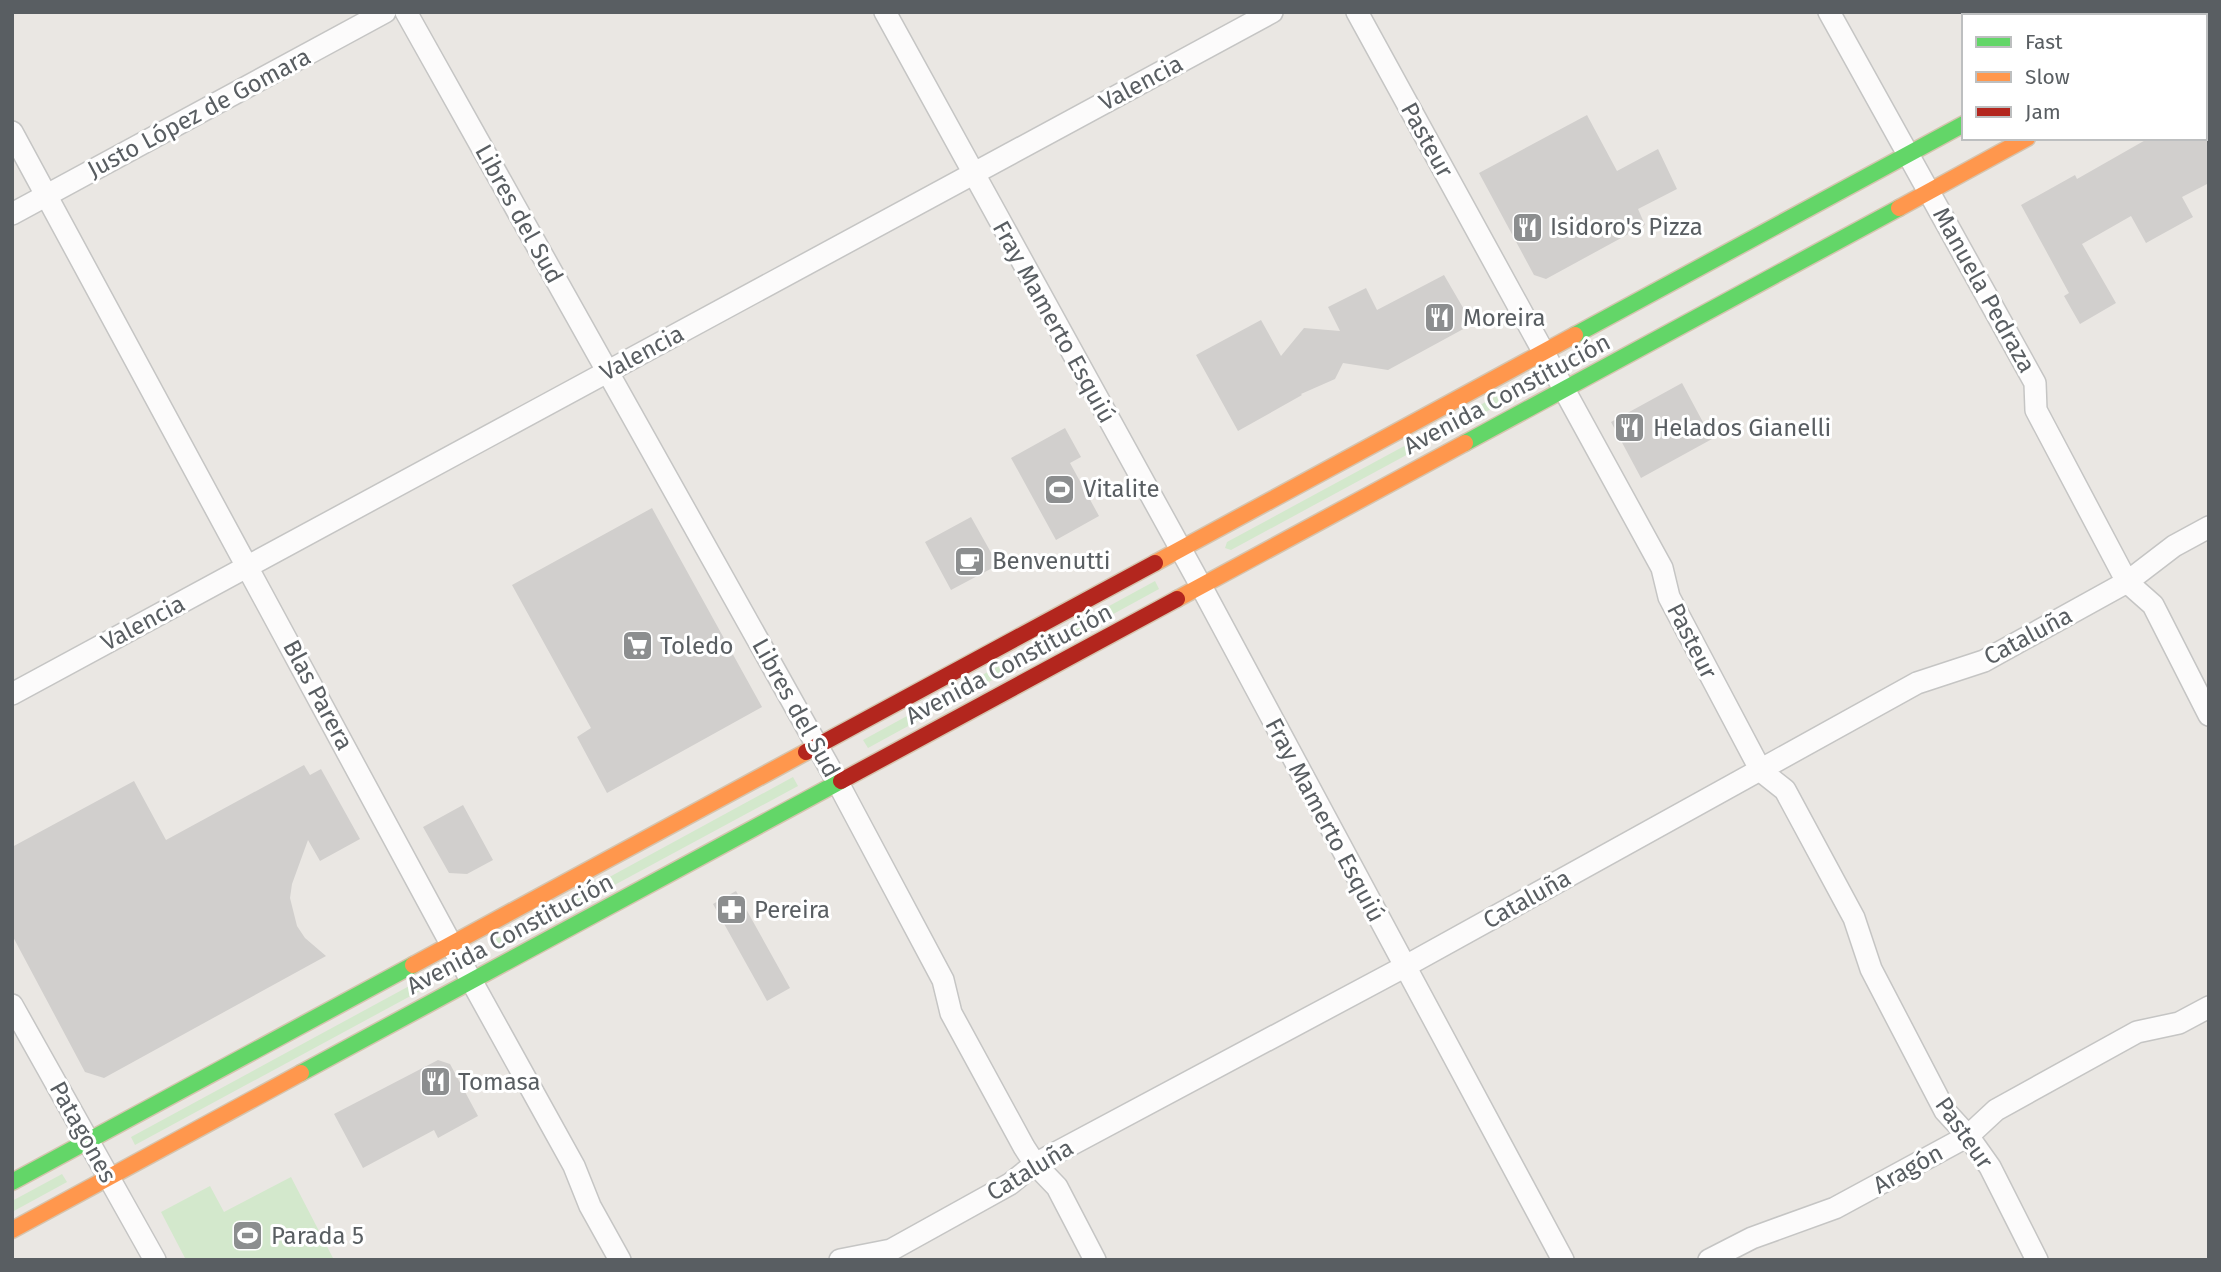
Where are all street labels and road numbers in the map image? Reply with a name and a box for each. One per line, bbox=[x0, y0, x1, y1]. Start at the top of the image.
street label: Justo López de Gomara bbox=[83, 42, 315, 184]
street label: Valencia bbox=[1094, 49, 1188, 117]
street label: Pasteur bbox=[1395, 98, 1459, 183]
street label: Libres del Sud bbox=[469, 140, 569, 288]
street label: Manuela Pedraza bbox=[1927, 203, 2041, 377]
street label: Fray Mamerto Esquiú bbox=[987, 216, 1121, 428]
street label: Valencia bbox=[595, 319, 689, 387]
street label: Avenida Constitución bbox=[1399, 328, 1615, 460]
street label: Valencia bbox=[96, 589, 190, 657]
street label: Avenida Constitución bbox=[901, 598, 1117, 730]
street label: Pasteur bbox=[1661, 598, 1723, 684]
street label: Cataluña bbox=[1979, 601, 2077, 671]
street label: Libres del Sud bbox=[746, 634, 846, 782]
street label: Blas Parera bbox=[277, 635, 359, 755]
street label: Fray Mamerto Esquiú bbox=[1259, 713, 1391, 927]
street label: Cataluña bbox=[1478, 864, 1576, 934]
street label: Avenida Constitución bbox=[402, 868, 618, 1000]
street label: Patagones bbox=[44, 1076, 122, 1188]
street label: Pasteur bbox=[1929, 1092, 1999, 1175]
street label: Cataluña bbox=[982, 1133, 1078, 1207]
street label: Aragón bbox=[1868, 1139, 1948, 1199]

